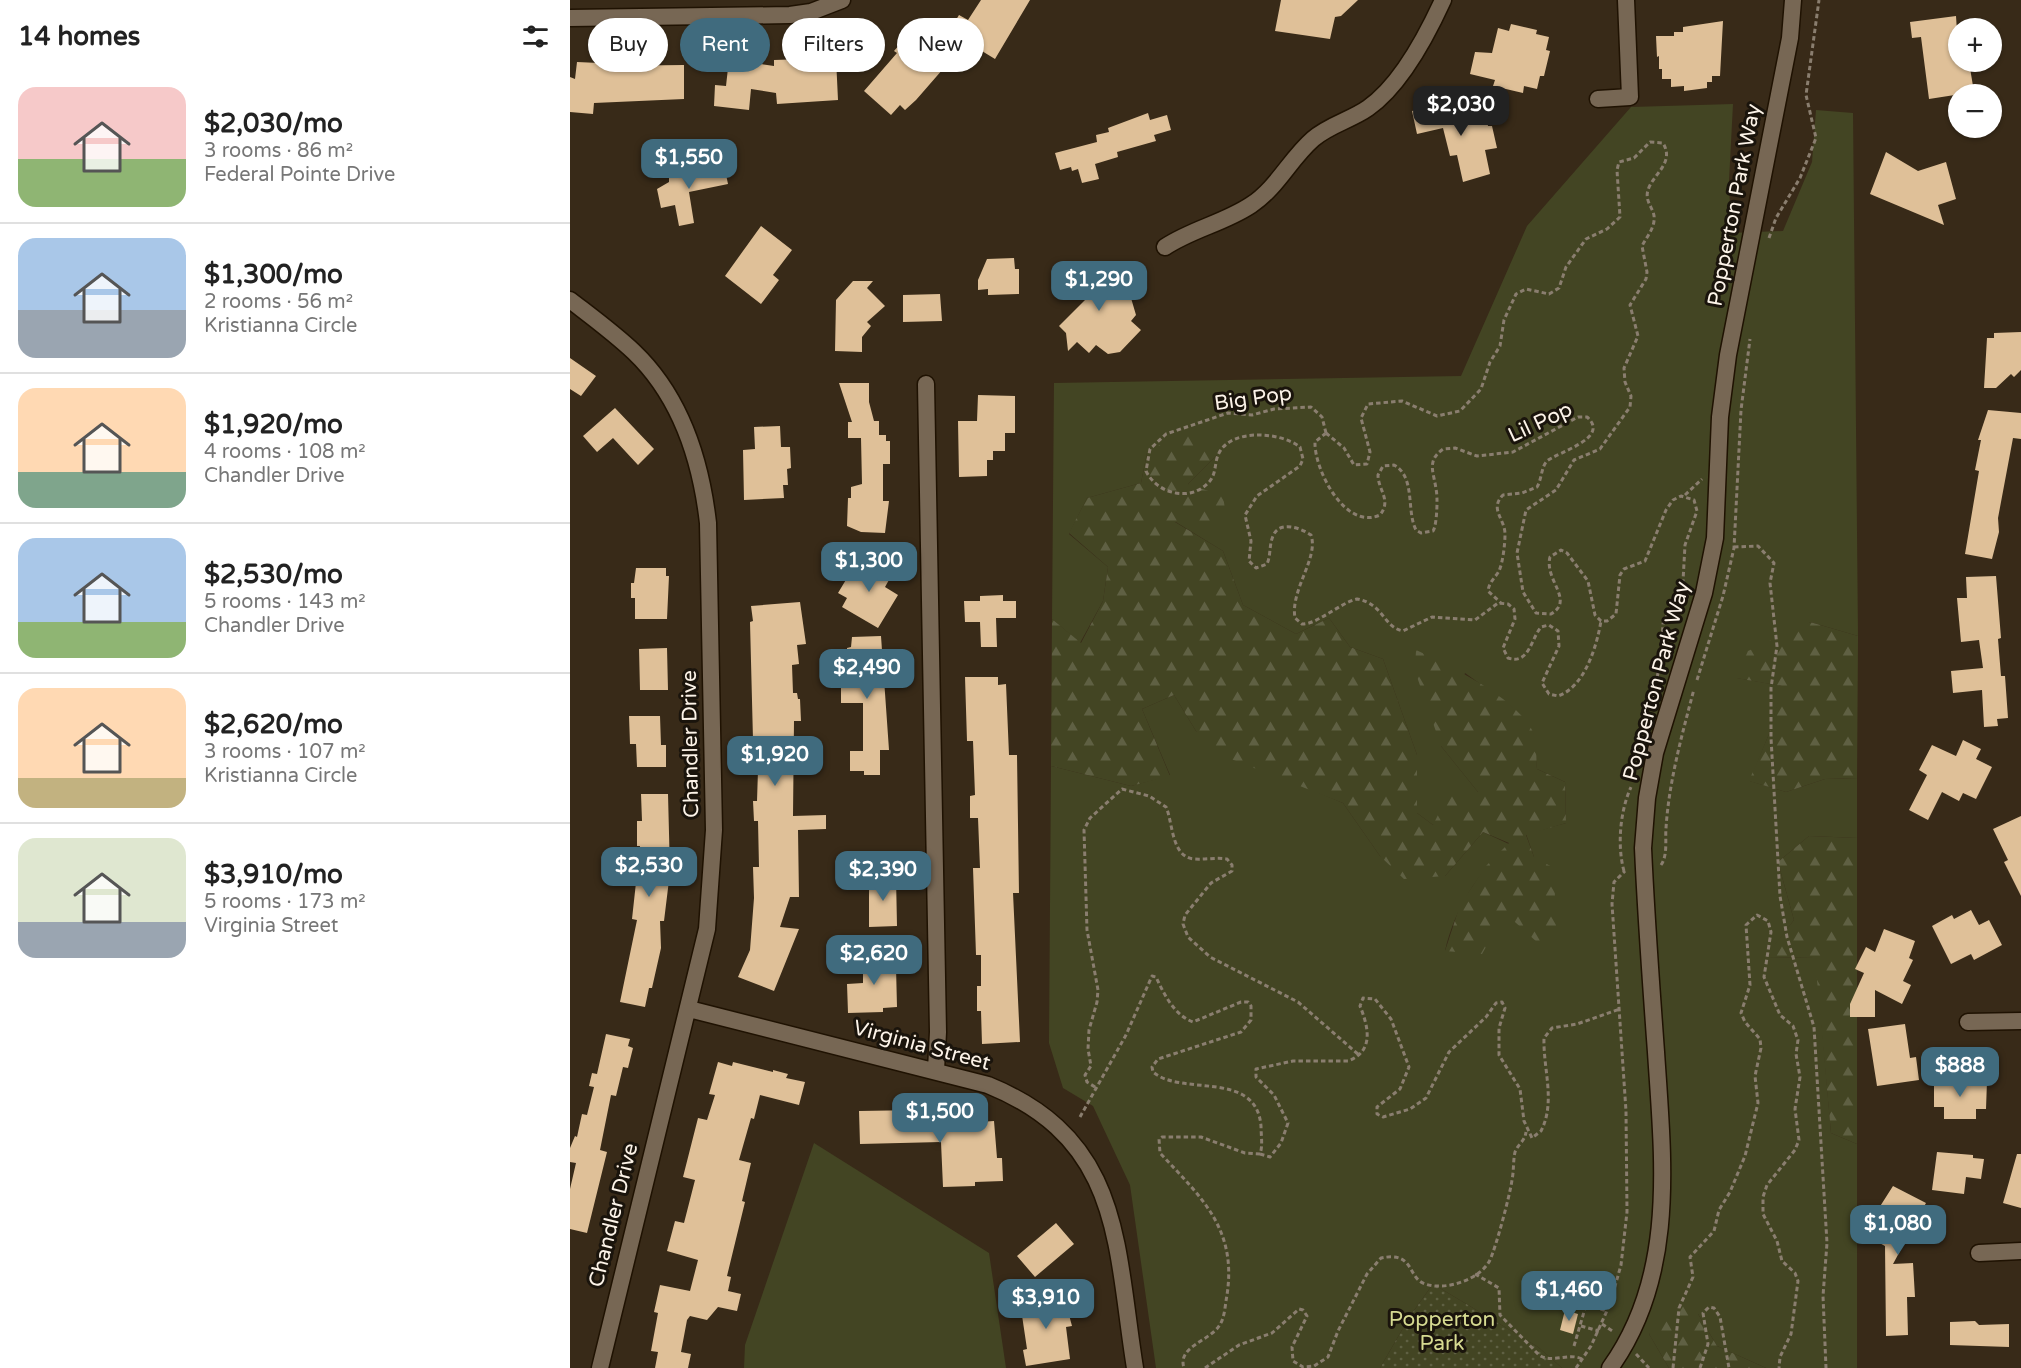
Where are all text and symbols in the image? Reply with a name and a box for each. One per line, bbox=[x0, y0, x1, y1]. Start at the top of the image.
chip: Buy bbox=[588, 18, 668, 72]
chip: Rent bbox=[680, 18, 770, 72]
chip: Filters bbox=[782, 18, 885, 72]
chip: New bbox=[897, 18, 984, 72]
map controls bbox=[1948, 18, 2002, 138]
button: + bbox=[1948, 18, 2002, 72]
icon: filters bbox=[519, 20, 552, 53]
text: 14 homes bbox=[18, 21, 140, 52]
button: − bbox=[1948, 84, 2002, 138]
pin: $2,030 bbox=[1412, 86, 1510, 137]
text: $2,030 bbox=[1427, 93, 1495, 117]
street label: Popperton Park Way bbox=[1703, 102, 1766, 308]
text: $2,030/mo bbox=[204, 108, 343, 139]
icon: home bbox=[66, 111, 138, 183]
text: 3 rooms · 86 m² bbox=[204, 139, 353, 163]
pin: $1,550 bbox=[640, 139, 738, 190]
text: $1,550 bbox=[655, 146, 723, 170]
text: Federal Pointe Drive bbox=[204, 163, 395, 187]
text: $1,300/mo bbox=[204, 259, 343, 290]
pin: $1,290 bbox=[1050, 261, 1148, 312]
icon: home bbox=[66, 262, 138, 334]
text: $1,290 bbox=[1065, 268, 1133, 292]
text: 2 rooms · 56 m² bbox=[204, 290, 353, 314]
text: Kristianna Circle bbox=[204, 314, 357, 338]
street label: Big Pop bbox=[1213, 381, 1294, 416]
street label: Lil Pop bbox=[1504, 397, 1576, 448]
text: $1,920/mo bbox=[204, 409, 343, 440]
icon: home bbox=[66, 412, 138, 484]
text: 4 rooms · 108 m² bbox=[204, 440, 366, 464]
text: Chandler Drive bbox=[204, 464, 345, 488]
pin: $1,300 bbox=[820, 542, 918, 593]
text: $1,300 bbox=[835, 549, 903, 573]
text: $2,530/mo bbox=[204, 559, 343, 590]
icon: home bbox=[66, 562, 138, 634]
street label: Popperton Park Way bbox=[1618, 579, 1695, 784]
text: 5 rooms · 143 m² bbox=[204, 590, 366, 614]
text: Chandler Drive bbox=[204, 614, 345, 638]
pin: $2,490 bbox=[818, 649, 916, 700]
text: $2,490 bbox=[833, 656, 901, 680]
street label: Chandler Drive bbox=[677, 670, 704, 818]
text: $2,620/mo bbox=[204, 709, 343, 740]
icon: home bbox=[66, 712, 138, 784]
pin: $1,920 bbox=[726, 736, 824, 787]
text: 3 rooms · 107 m² bbox=[204, 740, 366, 764]
text: $1,920 bbox=[741, 743, 809, 767]
text: Kristianna Circle bbox=[204, 764, 357, 788]
pin: $2,530 bbox=[600, 847, 698, 898]
pin: $2,390 bbox=[834, 851, 932, 902]
text: $2,530 bbox=[615, 854, 683, 878]
text: $2,390 bbox=[849, 858, 917, 882]
text: $3,910/mo bbox=[204, 859, 343, 890]
icon: home bbox=[66, 862, 138, 934]
text: 5 rooms · 173 m² bbox=[204, 890, 366, 914]
text: Virginia Street bbox=[204, 914, 338, 938]
pin: $2,620 bbox=[825, 935, 923, 986]
text: $2,620 bbox=[840, 942, 908, 966]
street label: Virginia Street bbox=[850, 1015, 993, 1076]
pin: $888 bbox=[1924, 1047, 1996, 1098]
text: $888 bbox=[1935, 1054, 1985, 1078]
pin: $1,500 bbox=[891, 1093, 989, 1144]
text: $1,500 bbox=[906, 1100, 974, 1124]
street label: Chandler Drive bbox=[584, 1140, 643, 1290]
pin: $1,080 bbox=[1849, 1205, 1947, 1256]
text: $1,080 bbox=[1864, 1212, 1932, 1236]
pin: $1,460 bbox=[1520, 1271, 1618, 1322]
text: $1,460 bbox=[1535, 1278, 1603, 1302]
pin: $3,910 bbox=[997, 1279, 1095, 1330]
text: $3,910 bbox=[1012, 1286, 1080, 1310]
park label: Popperton Park bbox=[1389, 1307, 1495, 1356]

